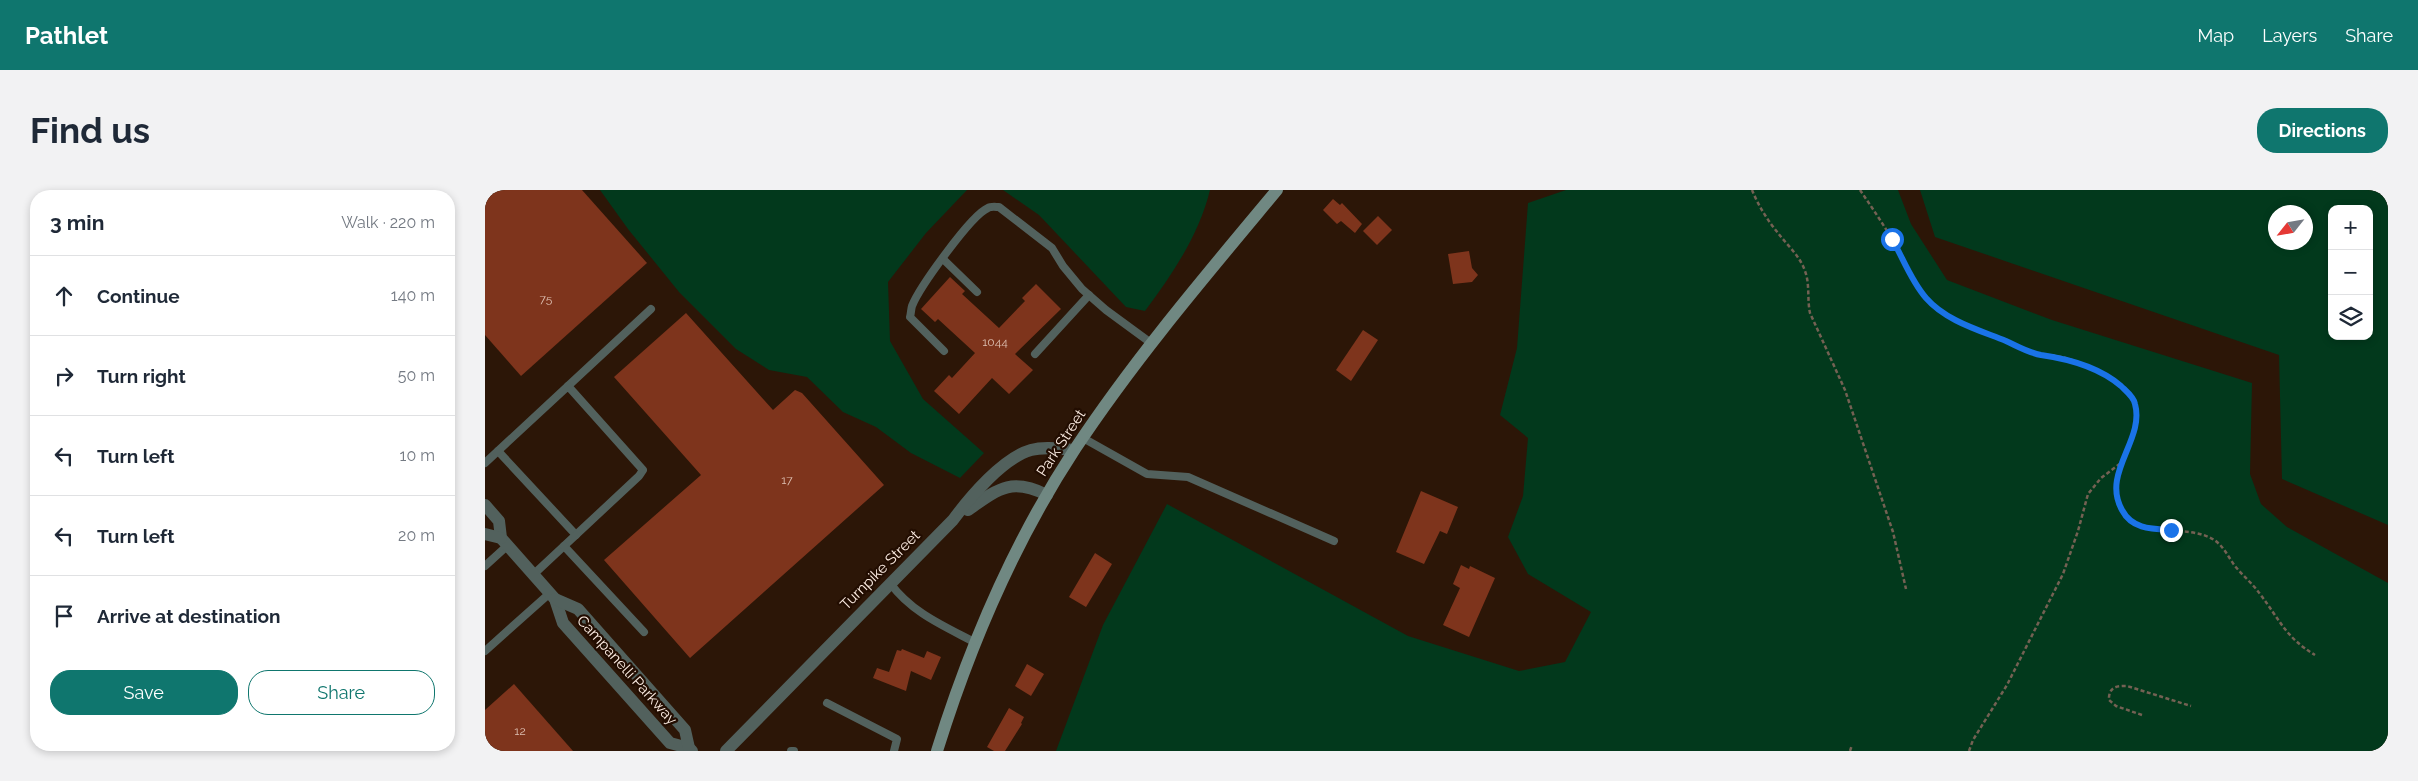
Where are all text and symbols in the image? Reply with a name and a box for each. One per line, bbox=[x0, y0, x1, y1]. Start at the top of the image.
text: Pathlet bbox=[25, 21, 108, 50]
text: Map bbox=[2198, 25, 2234, 46]
text: Layers bbox=[2262, 25, 2317, 46]
text: Share bbox=[2345, 25, 2393, 46]
button: Directions bbox=[2257, 108, 2388, 153]
text: Find us bbox=[30, 110, 150, 151]
north arrow bbox=[2268, 205, 2313, 250]
map controls bbox=[2328, 205, 2373, 340]
button: + bbox=[2328, 205, 2373, 250]
text: 3 min bbox=[50, 210, 104, 235]
text: Walk · 220 m bbox=[341, 213, 435, 232]
route start bbox=[1881, 228, 1904, 251]
button: − bbox=[2328, 250, 2373, 295]
icon: ahead bbox=[50, 282, 78, 310]
text: Continue bbox=[97, 285, 180, 307]
text: 140 m bbox=[391, 286, 435, 305]
house number: 75 bbox=[540, 292, 553, 306]
button: layers bbox=[2328, 295, 2373, 340]
house number: 1044 bbox=[982, 335, 1008, 349]
icon: right bbox=[50, 362, 78, 390]
text: Turn right bbox=[97, 365, 186, 387]
text: 50 m bbox=[398, 366, 435, 385]
street label: Park Street bbox=[1033, 406, 1089, 480]
icon: left bbox=[50, 442, 78, 470]
text: Turn left bbox=[97, 445, 174, 467]
text: 10 m bbox=[400, 446, 435, 465]
house number: 17 bbox=[781, 473, 793, 487]
route end bbox=[2160, 519, 2183, 542]
icon: left bbox=[50, 522, 78, 550]
text: Turn left bbox=[97, 525, 174, 547]
text: 20 m bbox=[398, 526, 435, 545]
street label: Turnpike Street bbox=[836, 526, 924, 614]
icon: arrive bbox=[50, 602, 78, 630]
text: Arrive at destination bbox=[97, 605, 281, 627]
street label: Campanelli Parkway bbox=[573, 612, 681, 728]
button: Save bbox=[50, 670, 238, 715]
button: Share bbox=[248, 670, 435, 715]
house number: 12 bbox=[514, 724, 526, 738]

